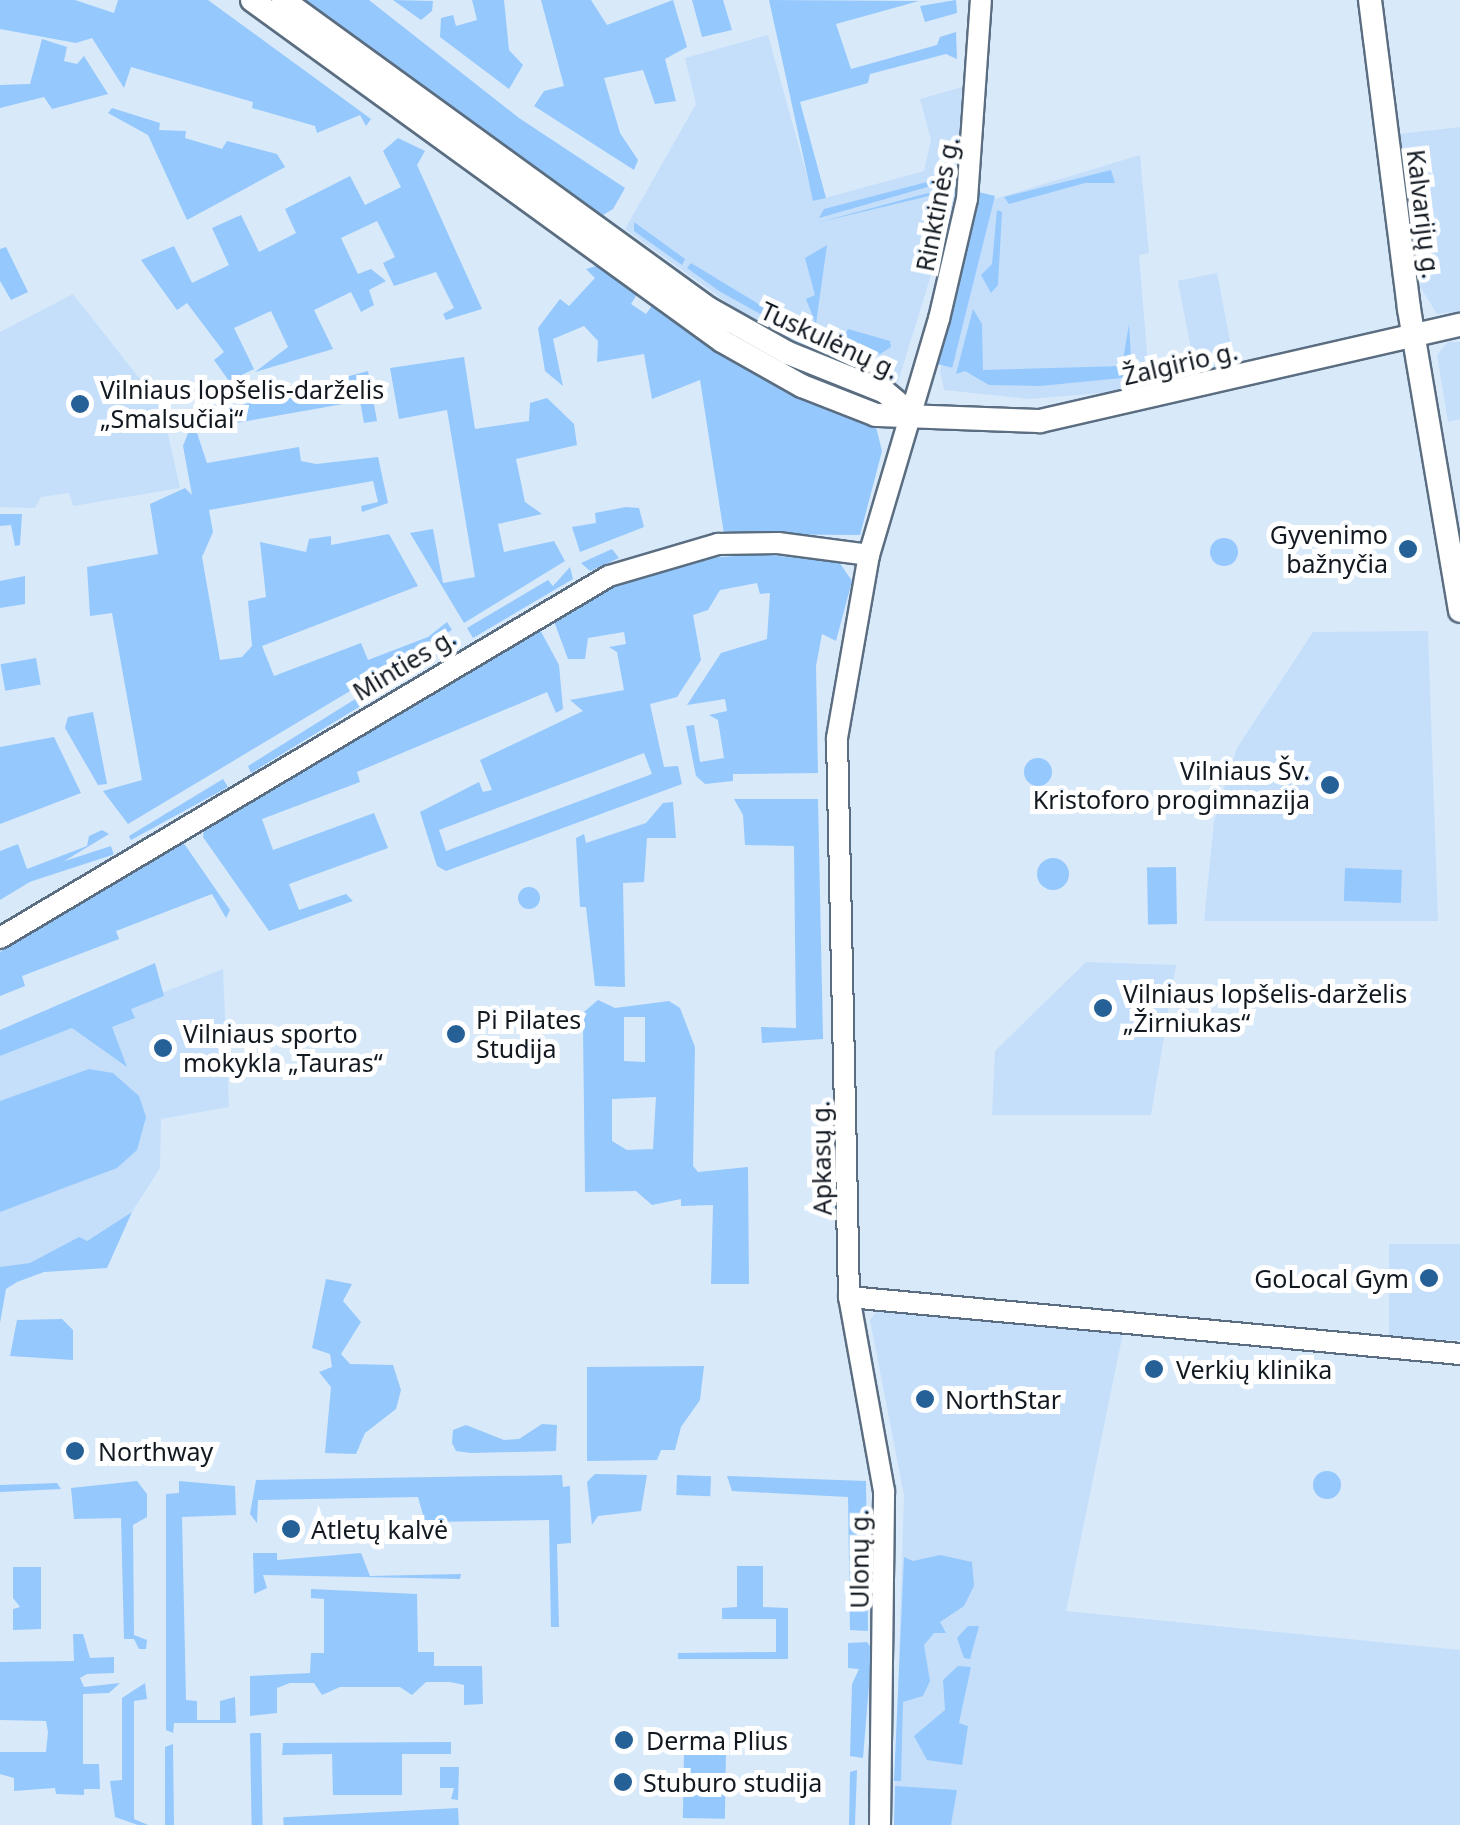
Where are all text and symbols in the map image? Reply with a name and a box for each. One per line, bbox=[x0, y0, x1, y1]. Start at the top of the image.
street label: Rinktinės g. bbox=[909, 134, 965, 274]
street label: Kalvarijų g. bbox=[1401, 148, 1447, 280]
street label: Tuskulėnų g. bbox=[756, 295, 904, 385]
street label: Žalgirio g. bbox=[1120, 335, 1240, 391]
place label: Vilniaus lopšelis-darželis „Smalsučiai“ bbox=[100, 375, 384, 434]
marker: Vilniaus lopšelis-darželis „Smalsučiai“ bbox=[69, 393, 91, 415]
place label: Gyvenimo bažnyčia bbox=[1270, 520, 1388, 579]
marker: Gyvenimo bažnyčia bbox=[1397, 538, 1419, 560]
street label: Minties g. bbox=[347, 622, 461, 706]
place label: Vilniaus Šv. Kristoforo progimnazija bbox=[1033, 756, 1310, 815]
marker: Vilniaus Šv. Kristoforo progimnazija bbox=[1319, 774, 1341, 796]
place label: Vilniaus lopšelis-darželis „Žirniukas“ bbox=[1123, 979, 1407, 1038]
marker: Vilniaus lopšelis-darželis „Žirniukas“ bbox=[1092, 997, 1114, 1019]
place label: Pi Pilates Studija bbox=[476, 1005, 581, 1064]
place label: Vilniaus sporto mokykla „Tauras“ bbox=[183, 1019, 383, 1078]
marker: Pi Pilates Studija bbox=[445, 1023, 467, 1045]
marker: Vilniaus sporto mokykla „Tauras“ bbox=[152, 1037, 174, 1059]
street label: Apkasų g. bbox=[805, 1100, 837, 1216]
place label: GoLocal Gym bbox=[1254, 1263, 1409, 1293]
marker: GoLocal Gym bbox=[1418, 1267, 1440, 1289]
place label: Verkių klinika bbox=[1176, 1354, 1332, 1384]
marker: Verkių klinika bbox=[1141, 1356, 1167, 1382]
place label: NorthStar bbox=[945, 1384, 1061, 1414]
marker: NorthStar bbox=[914, 1388, 936, 1410]
place label: Northway bbox=[98, 1436, 213, 1466]
marker: Northway bbox=[62, 1438, 88, 1464]
street label: Ulonų g. bbox=[844, 1509, 874, 1609]
place label: Atletų kalvė bbox=[311, 1514, 448, 1544]
marker: Atletų kalvė bbox=[280, 1518, 302, 1540]
place label: Derma Plius bbox=[646, 1725, 788, 1755]
marker: Derma Plius bbox=[611, 1727, 637, 1753]
place label: Stuburo studija bbox=[643, 1767, 822, 1797]
marker: Stuburo studija bbox=[612, 1771, 634, 1793]

